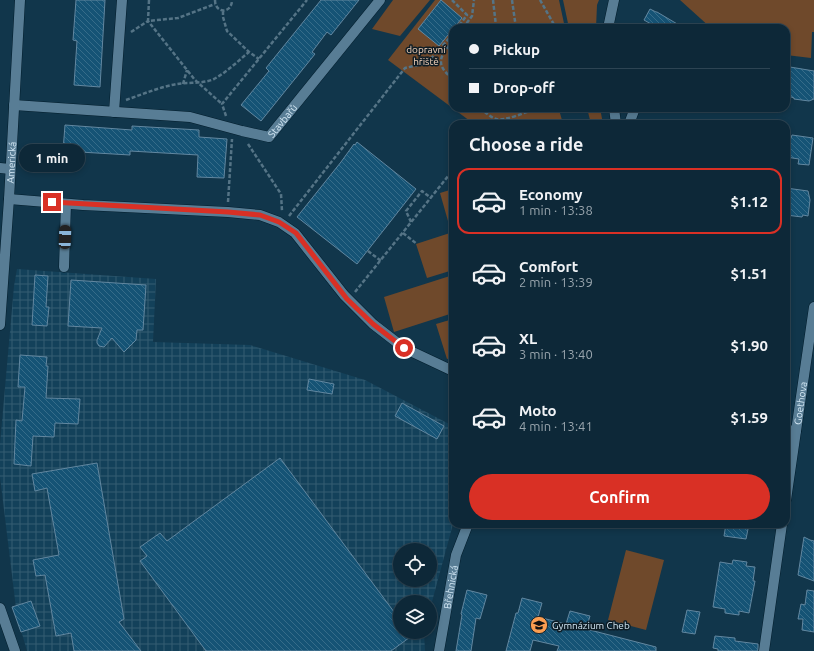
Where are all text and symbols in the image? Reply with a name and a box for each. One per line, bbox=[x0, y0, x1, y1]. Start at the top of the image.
text: Pickup bbox=[493, 41, 540, 58]
park label: dopravní hřiště bbox=[406, 44, 446, 67]
text: Drop-off bbox=[493, 79, 555, 96]
street label: Stavbařů bbox=[265, 102, 299, 140]
text: Choose a ride bbox=[469, 134, 583, 154]
street label: Americká bbox=[4, 141, 18, 184]
callout: 1 min bbox=[19, 144, 85, 172]
text: 1 min bbox=[36, 151, 68, 165]
icon: car bbox=[471, 183, 507, 219]
text: Economy bbox=[519, 186, 583, 203]
route end bbox=[43, 193, 61, 211]
text: $1.12 bbox=[730, 193, 768, 210]
text: 1 min · 13:38 bbox=[519, 203, 593, 217]
car bbox=[59, 225, 71, 249]
icon: car bbox=[471, 255, 507, 291]
text: Comfort bbox=[519, 258, 578, 275]
text: $1.51 bbox=[730, 265, 768, 282]
text: 2 min · 13:39 bbox=[519, 275, 593, 289]
icon: car bbox=[471, 327, 507, 363]
text: XL bbox=[519, 330, 537, 347]
text: $1.90 bbox=[730, 337, 768, 354]
route start bbox=[395, 339, 413, 357]
text: 3 min · 13:40 bbox=[519, 347, 593, 361]
street label: Goethova bbox=[792, 381, 809, 425]
icon: car bbox=[471, 399, 507, 435]
text: Moto bbox=[519, 402, 557, 419]
text: $1.59 bbox=[730, 409, 768, 426]
text: 4 min · 13:41 bbox=[519, 419, 593, 433]
button: Confirm bbox=[469, 474, 770, 520]
map controls bbox=[393, 543, 437, 639]
button: locate bbox=[393, 543, 437, 587]
street label: Břehnická bbox=[441, 564, 460, 610]
button: layers bbox=[393, 595, 437, 639]
school or university icon: Gymnázium Cheb bbox=[529, 615, 549, 635]
place label: Gymnázium Cheb bbox=[552, 620, 630, 631]

